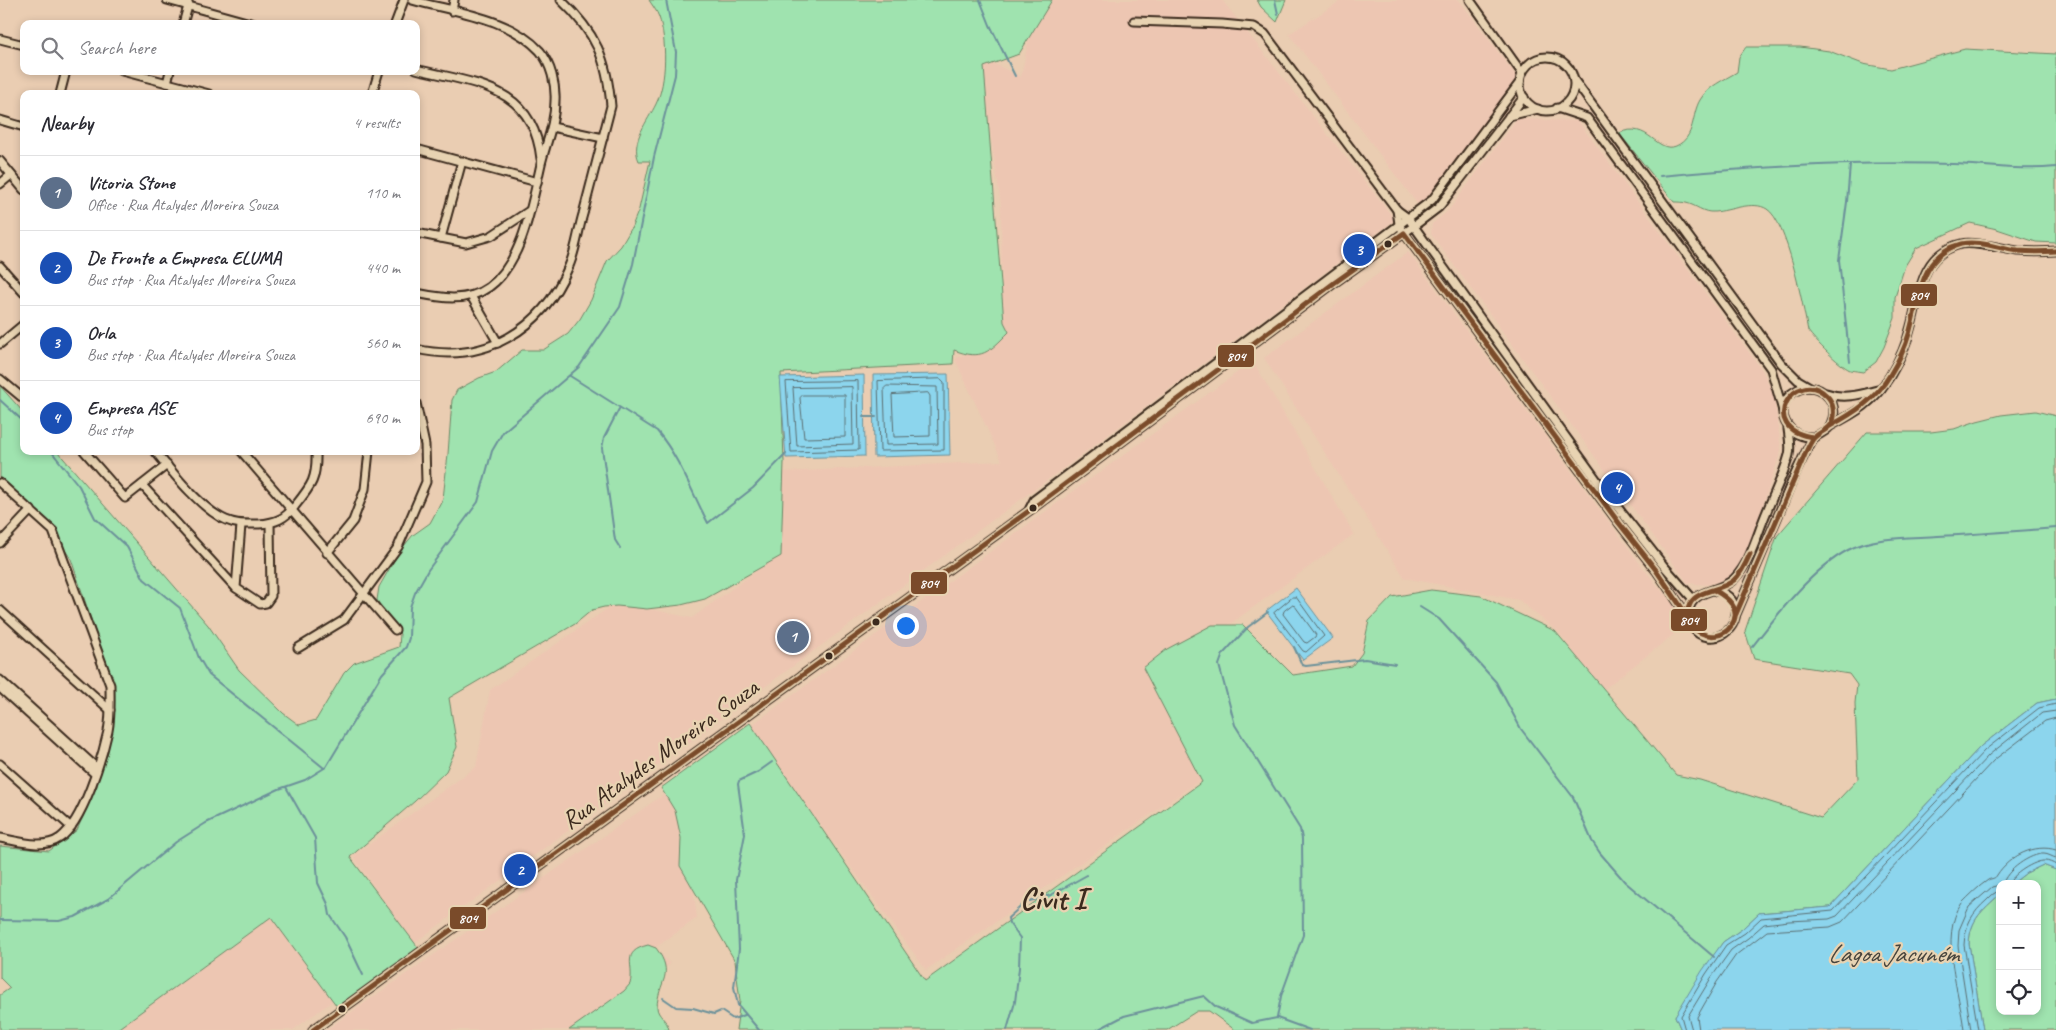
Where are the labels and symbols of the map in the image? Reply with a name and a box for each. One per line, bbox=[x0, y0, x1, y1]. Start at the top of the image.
pin: 3 bbox=[1343, 231, 1375, 269]
unlabelled marker bbox=[1383, 239, 1393, 249]
line badge: 804 bbox=[1900, 283, 1938, 307]
text: 804 bbox=[1910, 287, 1930, 304]
line badge: 804 bbox=[1217, 344, 1255, 368]
text: 804 bbox=[1227, 348, 1247, 365]
pin: 4 bbox=[1601, 469, 1633, 507]
unlabelled marker bbox=[1028, 503, 1038, 513]
line badge: 804 bbox=[910, 571, 948, 595]
text: 804 bbox=[920, 575, 940, 592]
line badge: 804 bbox=[1670, 608, 1708, 632]
text: 804 bbox=[1680, 612, 1700, 629]
your location bbox=[893, 613, 919, 639]
unlabelled marker bbox=[871, 617, 881, 627]
pin: 1 bbox=[777, 618, 809, 656]
unlabelled marker bbox=[824, 651, 834, 661]
street label: Rua Atalydes Moreira Souza bbox=[555, 670, 767, 836]
pin: 2 bbox=[504, 851, 536, 889]
district label: Civit I bbox=[1020, 880, 1093, 918]
line badge: 804 bbox=[449, 906, 487, 930]
text: 804 bbox=[459, 910, 479, 927]
water label: Lagoa Jacuném bbox=[1828, 937, 1961, 970]
unlabelled marker bbox=[337, 1004, 347, 1014]

